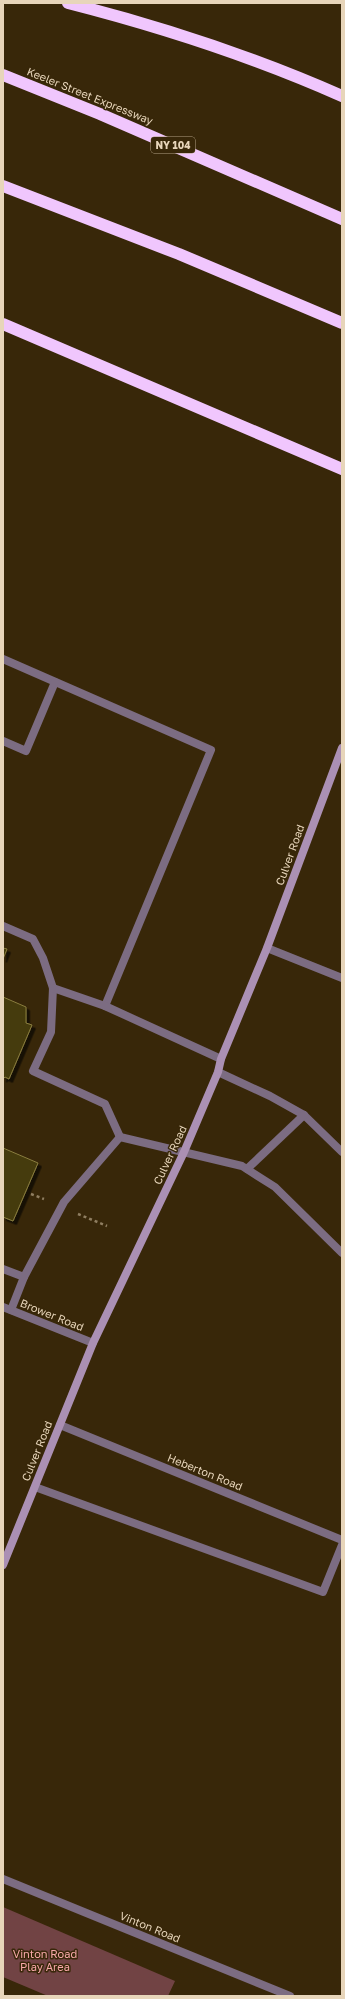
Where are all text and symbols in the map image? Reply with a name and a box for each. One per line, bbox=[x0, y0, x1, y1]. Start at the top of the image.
street label: Keeler Street Expressway bbox=[25, 64, 155, 127]
road number: NY 104 bbox=[151, 137, 195, 153]
street label: Culver Road bbox=[273, 823, 307, 887]
street label: Culver Road bbox=[150, 1123, 189, 1186]
street label: Brower Road bbox=[19, 1296, 86, 1333]
street label: Culver Road bbox=[19, 1419, 55, 1483]
street label: Heberton Road bbox=[166, 1451, 245, 1493]
street label: Vinton Road bbox=[118, 1908, 183, 1945]
park label: Vinton Road Play Area bbox=[13, 1947, 77, 1973]

